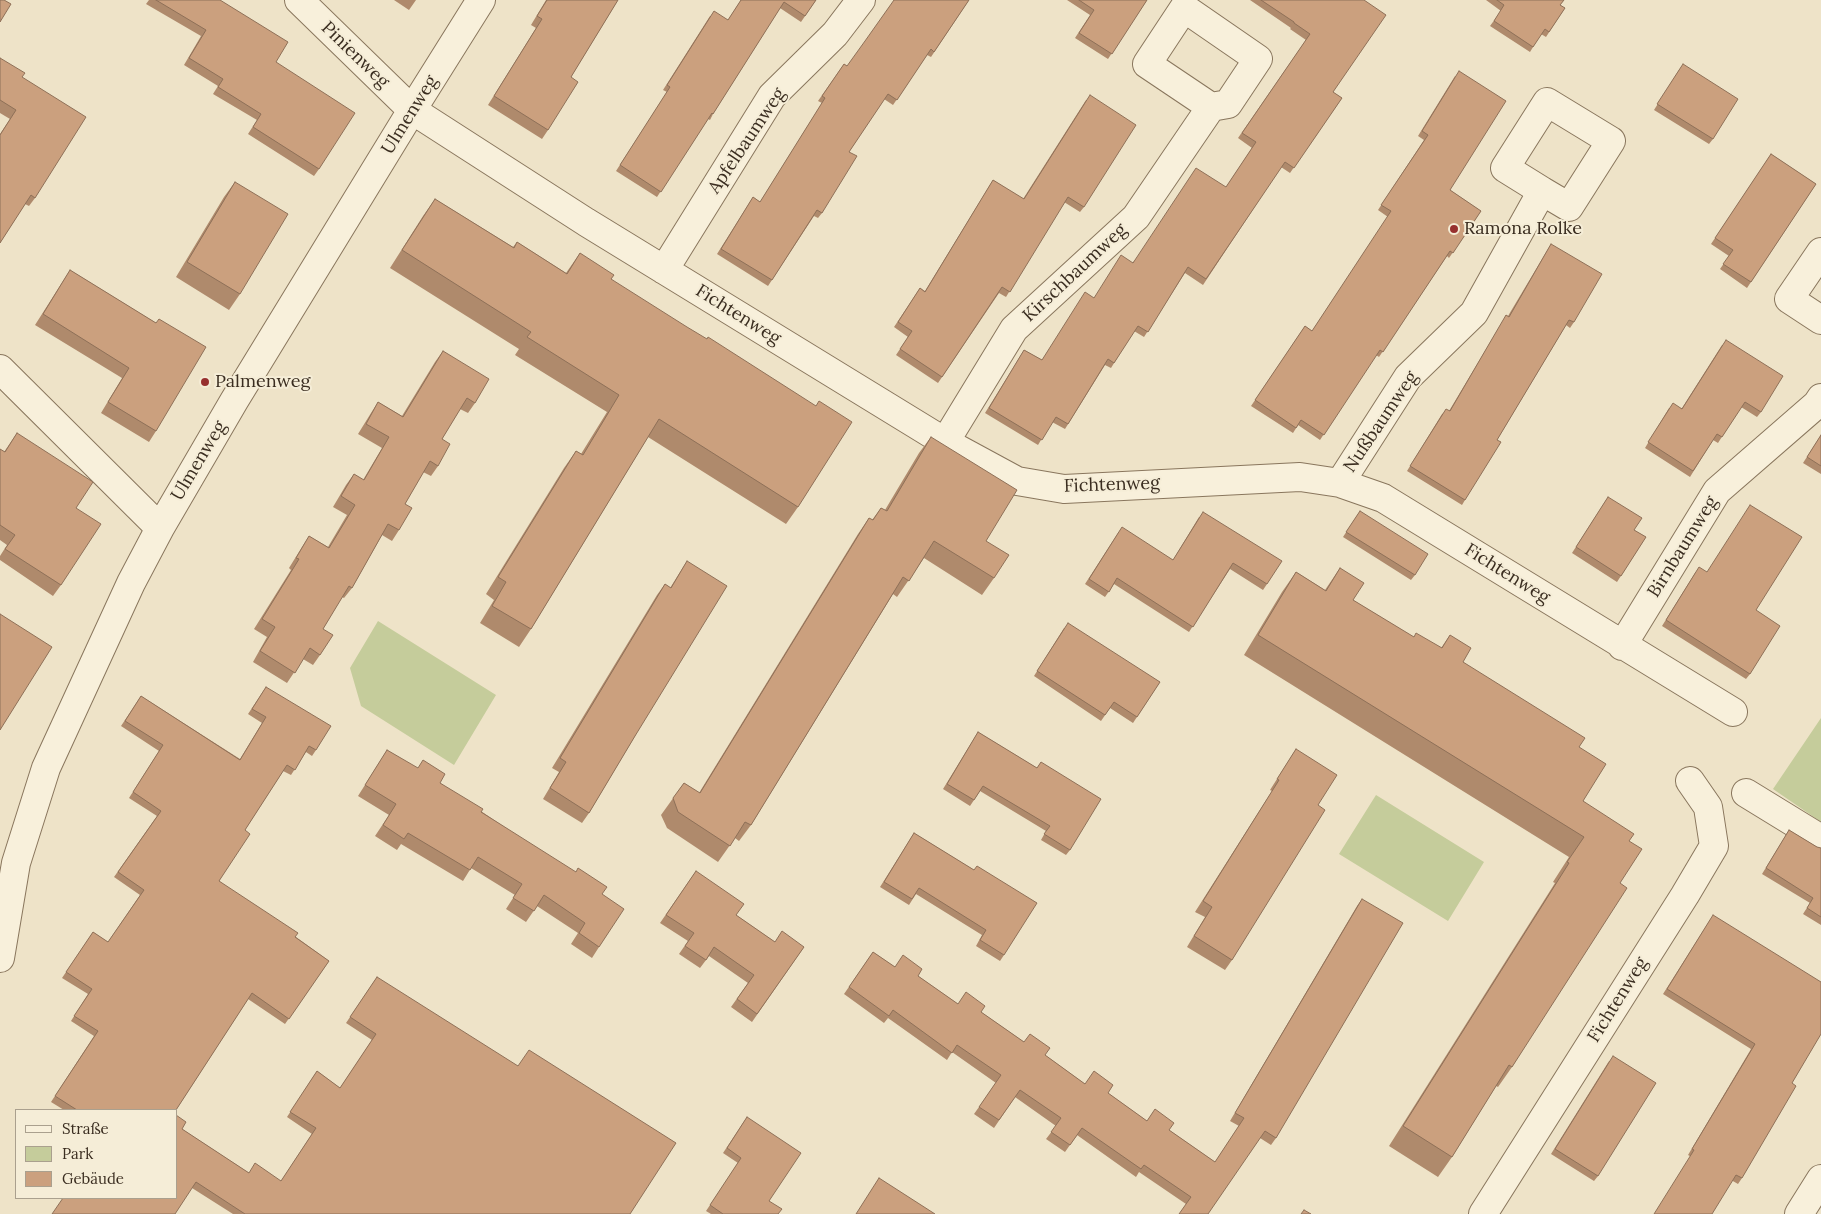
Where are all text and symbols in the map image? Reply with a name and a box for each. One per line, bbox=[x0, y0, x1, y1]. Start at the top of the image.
street label: Pinienweg bbox=[316, 17, 394, 93]
street label: Ulmenweg bbox=[377, 72, 443, 158]
street label: Apfelbaumweg bbox=[704, 84, 790, 198]
place label: Ramona Rolke bbox=[1464, 218, 1582, 240]
street label: Kirschbaumweg bbox=[1019, 219, 1131, 327]
marker: Ramona Rolke bbox=[1448, 223, 1460, 235]
street label: Fichtenweg bbox=[691, 280, 785, 350]
street label: Nußbaumweg bbox=[1339, 367, 1423, 477]
place label: Palmenweg bbox=[215, 371, 310, 393]
marker: Palmenweg bbox=[199, 376, 211, 388]
street label: Ulmenweg bbox=[167, 417, 231, 505]
street label: Fichtenweg bbox=[1064, 473, 1160, 497]
street label: Birnbaumweg bbox=[1643, 492, 1723, 602]
street label: Fichtenweg bbox=[1460, 539, 1554, 609]
street label: Fichtenweg bbox=[1583, 953, 1653, 1047]
legend bbox=[15, 1109, 178, 1199]
text: Straße bbox=[62, 1119, 109, 1138]
text: Park bbox=[62, 1144, 93, 1163]
text: Gebäude bbox=[62, 1169, 124, 1188]

